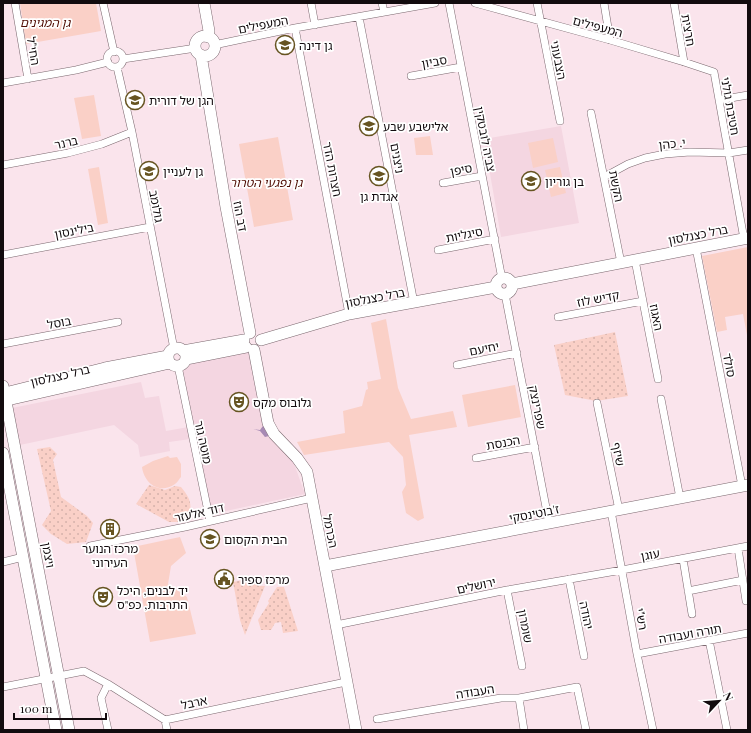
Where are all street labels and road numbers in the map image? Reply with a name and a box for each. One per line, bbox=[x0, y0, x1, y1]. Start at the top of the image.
street label: המעפילים bbox=[236, 11, 290, 37]
street label: המעפילים bbox=[571, 12, 625, 40]
street label: חרצית bbox=[678, 13, 700, 47]
street label: החי"ל bbox=[24, 35, 44, 67]
street label: הצבעוני bbox=[547, 39, 571, 81]
street label: סביון bbox=[420, 51, 448, 71]
street label: חטיבת גולני bbox=[718, 76, 744, 136]
street label: צביה לובטקין bbox=[472, 105, 500, 173]
street label: ברנר bbox=[53, 132, 79, 152]
street label: י. כהן bbox=[658, 134, 686, 152]
street label: חצרות הדר bbox=[320, 140, 346, 198]
street label: ניצנים bbox=[387, 142, 409, 174]
street label: סיפן bbox=[449, 159, 474, 179]
street label: הקשת bbox=[606, 169, 628, 203]
street label: גולומב bbox=[146, 188, 168, 224]
street label: דב הוז bbox=[230, 199, 252, 233]
street label: בילינסון bbox=[53, 218, 95, 242]
street label: ברל כצנלסון bbox=[667, 220, 730, 248]
street label: סיגליות bbox=[444, 223, 484, 245]
street label: ברל כצנלסון bbox=[344, 283, 407, 311]
street label: קדיש לוז bbox=[575, 286, 621, 310]
street label: האגוז bbox=[647, 302, 667, 332]
street label: בוסל bbox=[46, 312, 73, 332]
street label: יחיעם bbox=[468, 337, 500, 359]
street label: סולד bbox=[720, 352, 740, 379]
street label: ברל כצנלסון bbox=[29, 360, 92, 390]
street label: שפרינצק bbox=[526, 384, 550, 430]
street label: מוטה גור bbox=[192, 419, 216, 465]
street label: הכנסת bbox=[485, 431, 521, 453]
street label: שיזף bbox=[609, 441, 629, 467]
street label: דוד אלעזר bbox=[172, 498, 226, 526]
street label: ז'בוטינסקי bbox=[507, 500, 561, 526]
street label: הכרמל bbox=[320, 513, 342, 549]
street label: ויצמן bbox=[39, 541, 59, 569]
street label: עוגן bbox=[639, 544, 661, 564]
street label: ירושלים bbox=[455, 573, 497, 597]
street label: יהודה bbox=[576, 600, 598, 630]
street label: רש"י bbox=[632, 607, 652, 631]
street label: שומרון bbox=[515, 608, 537, 644]
street label: תורה ועבודה bbox=[657, 620, 723, 646]
street label: העבודה bbox=[455, 680, 495, 702]
street label: ארבל bbox=[179, 691, 209, 713]

